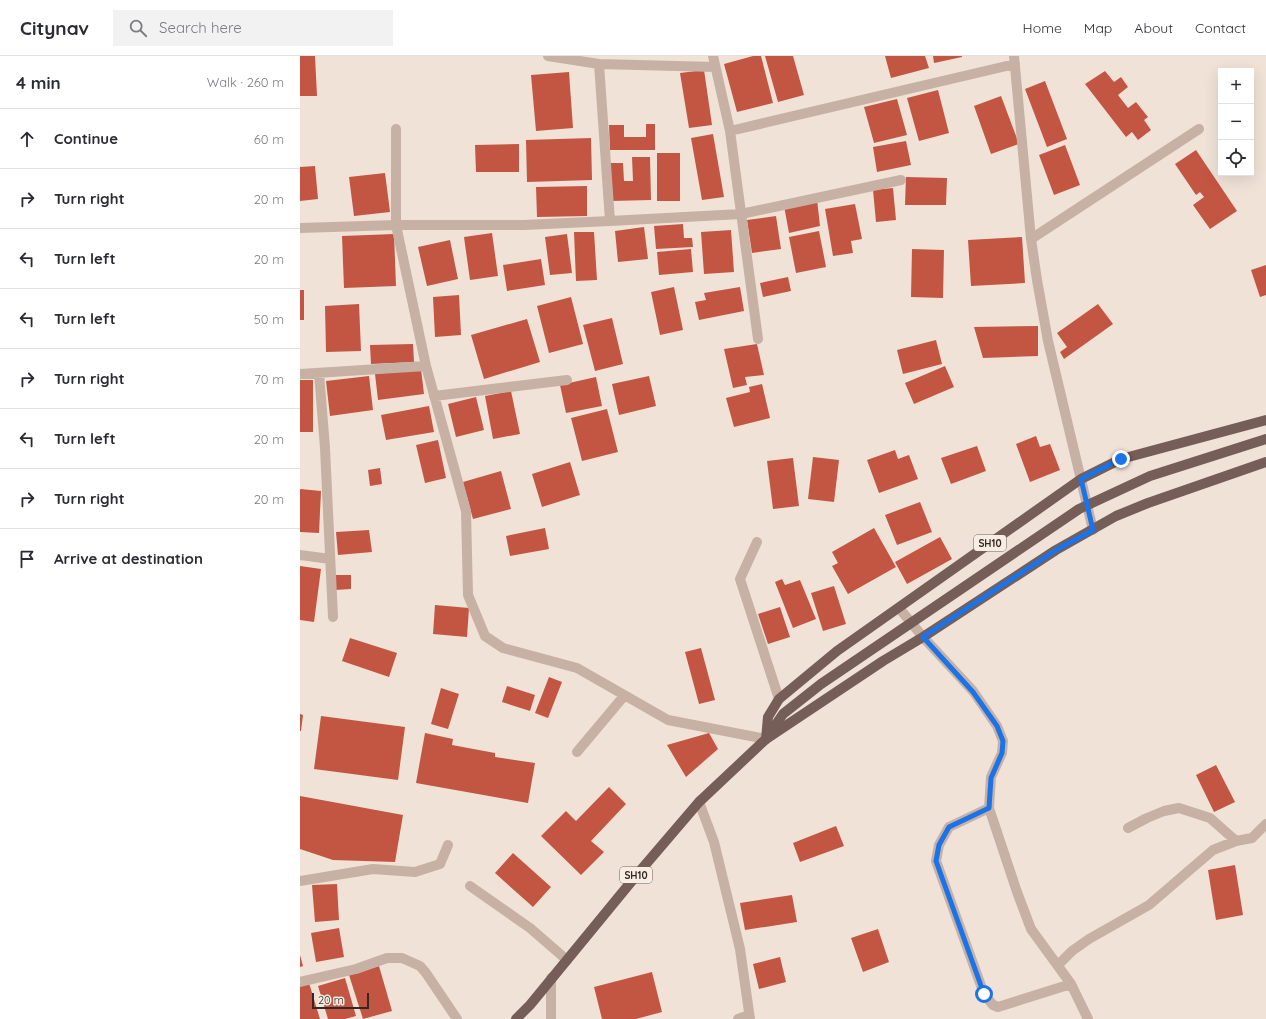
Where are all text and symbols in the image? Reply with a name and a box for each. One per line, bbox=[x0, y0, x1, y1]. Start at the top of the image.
search box bbox=[113, 10, 393, 46]
text: Citynav bbox=[20, 16, 89, 40]
icon: search bbox=[127, 17, 149, 39]
text: Search here bbox=[159, 18, 242, 37]
text: Home bbox=[1023, 19, 1062, 37]
text: Map bbox=[1084, 19, 1112, 37]
text: About bbox=[1134, 19, 1173, 37]
text: Contact bbox=[1195, 19, 1246, 37]
map controls bbox=[1218, 68, 1254, 176]
button: + bbox=[1218, 68, 1254, 104]
text: 4 min bbox=[16, 72, 61, 93]
text: Walk · 260 m bbox=[207, 74, 284, 90]
button: − bbox=[1218, 104, 1254, 140]
icon: ahead bbox=[16, 128, 38, 150]
text: Continue bbox=[54, 129, 118, 148]
text: 60 m bbox=[254, 131, 284, 147]
button: locate bbox=[1218, 140, 1254, 176]
icon: right bbox=[16, 188, 38, 210]
text: Turn right bbox=[54, 189, 125, 208]
text: 20 m bbox=[254, 191, 284, 207]
icon: left bbox=[16, 248, 38, 270]
text: Turn left bbox=[54, 249, 116, 268]
text: 20 m bbox=[254, 251, 284, 267]
icon: left bbox=[16, 308, 38, 330]
text: Turn left bbox=[54, 309, 116, 328]
text: 50 m bbox=[254, 311, 284, 327]
icon: right bbox=[16, 368, 38, 390]
text: Turn right bbox=[54, 369, 125, 388]
text: 70 m bbox=[254, 371, 284, 387]
icon: left bbox=[16, 428, 38, 450]
text: Turn left bbox=[54, 429, 116, 448]
text: 20 m bbox=[254, 431, 284, 447]
route end bbox=[1112, 450, 1130, 468]
icon: right bbox=[16, 488, 38, 510]
text: Turn right bbox=[54, 489, 125, 508]
text: 20 m bbox=[254, 491, 284, 507]
road number: SH10 bbox=[974, 535, 1006, 551]
icon: arrive bbox=[16, 548, 38, 570]
text: Arrive at destination bbox=[54, 549, 203, 568]
road number: SH10 bbox=[620, 867, 652, 883]
route start bbox=[975, 985, 993, 1003]
scale bar bbox=[312, 991, 369, 1010]
text: 20 m bbox=[318, 993, 344, 1007]

